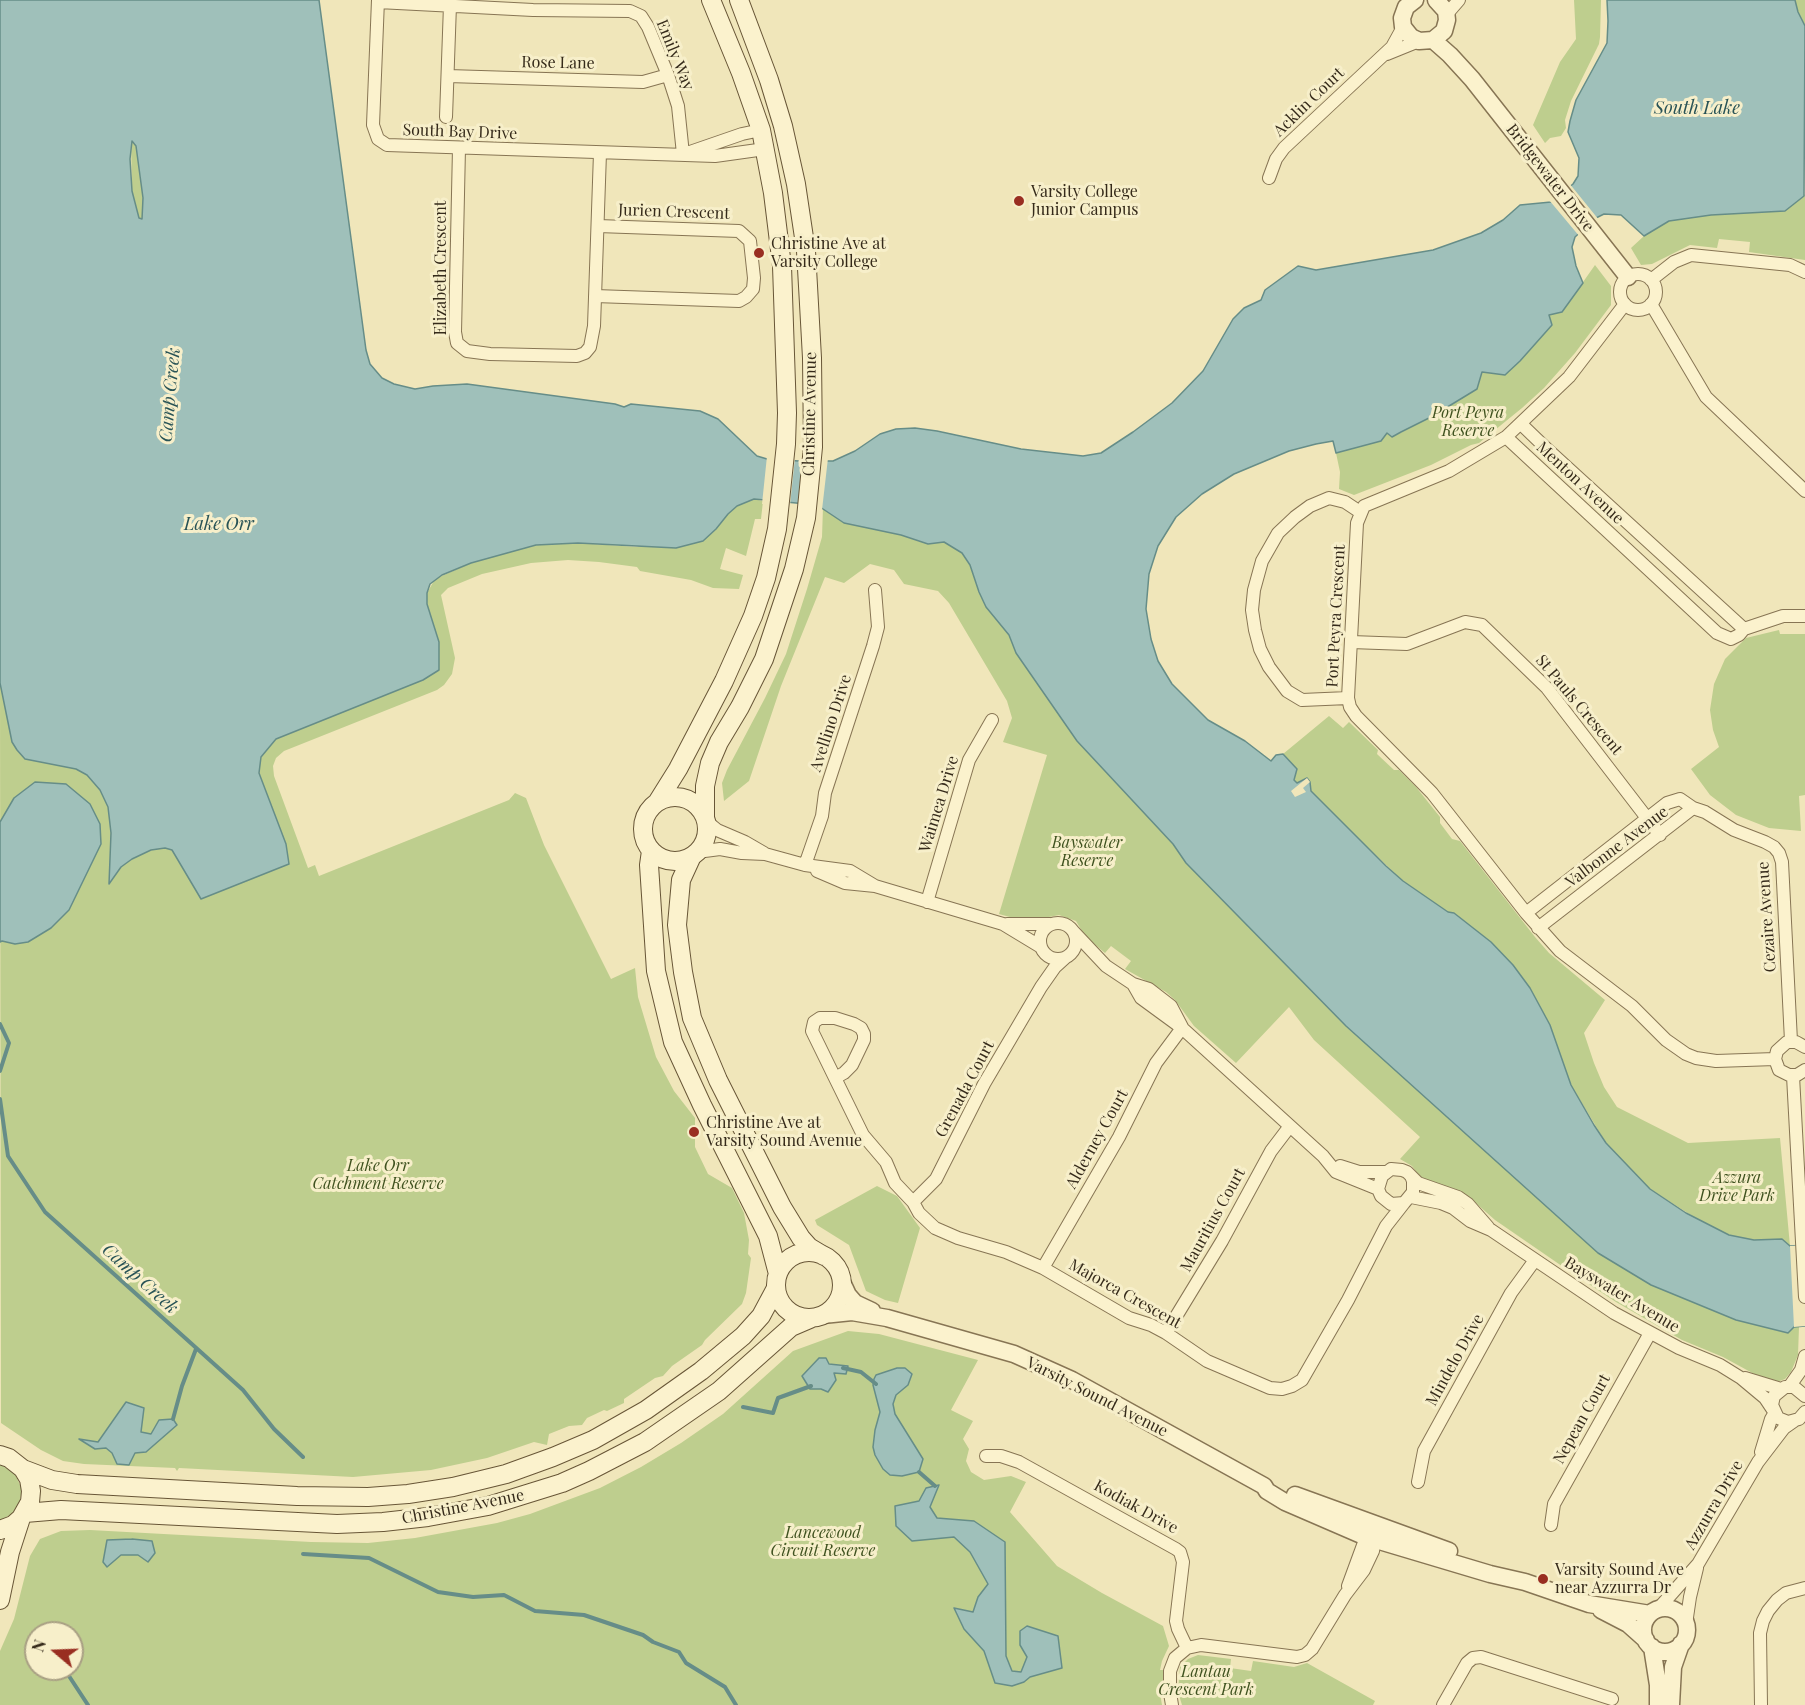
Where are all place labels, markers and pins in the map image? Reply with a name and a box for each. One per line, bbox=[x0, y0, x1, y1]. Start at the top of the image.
place label: Varsity College Junior Campus bbox=[1031, 182, 1138, 220]
marker: Varsity College Junior Campus bbox=[1012, 194, 1026, 208]
place label: Christine Ave at Varsity College bbox=[771, 234, 886, 272]
marker: Christine Ave at Varsity College bbox=[752, 246, 766, 260]
place label: Christine Ave at Varsity Sound Avenue bbox=[706, 1113, 862, 1151]
marker: Christine Ave at Varsity Sound Avenue bbox=[687, 1125, 701, 1139]
place label: Varsity Sound Ave near Azzurra Dr bbox=[1555, 1560, 1684, 1598]
marker: Varsity Sound Ave near Azzurra Dr bbox=[1536, 1572, 1550, 1586]

